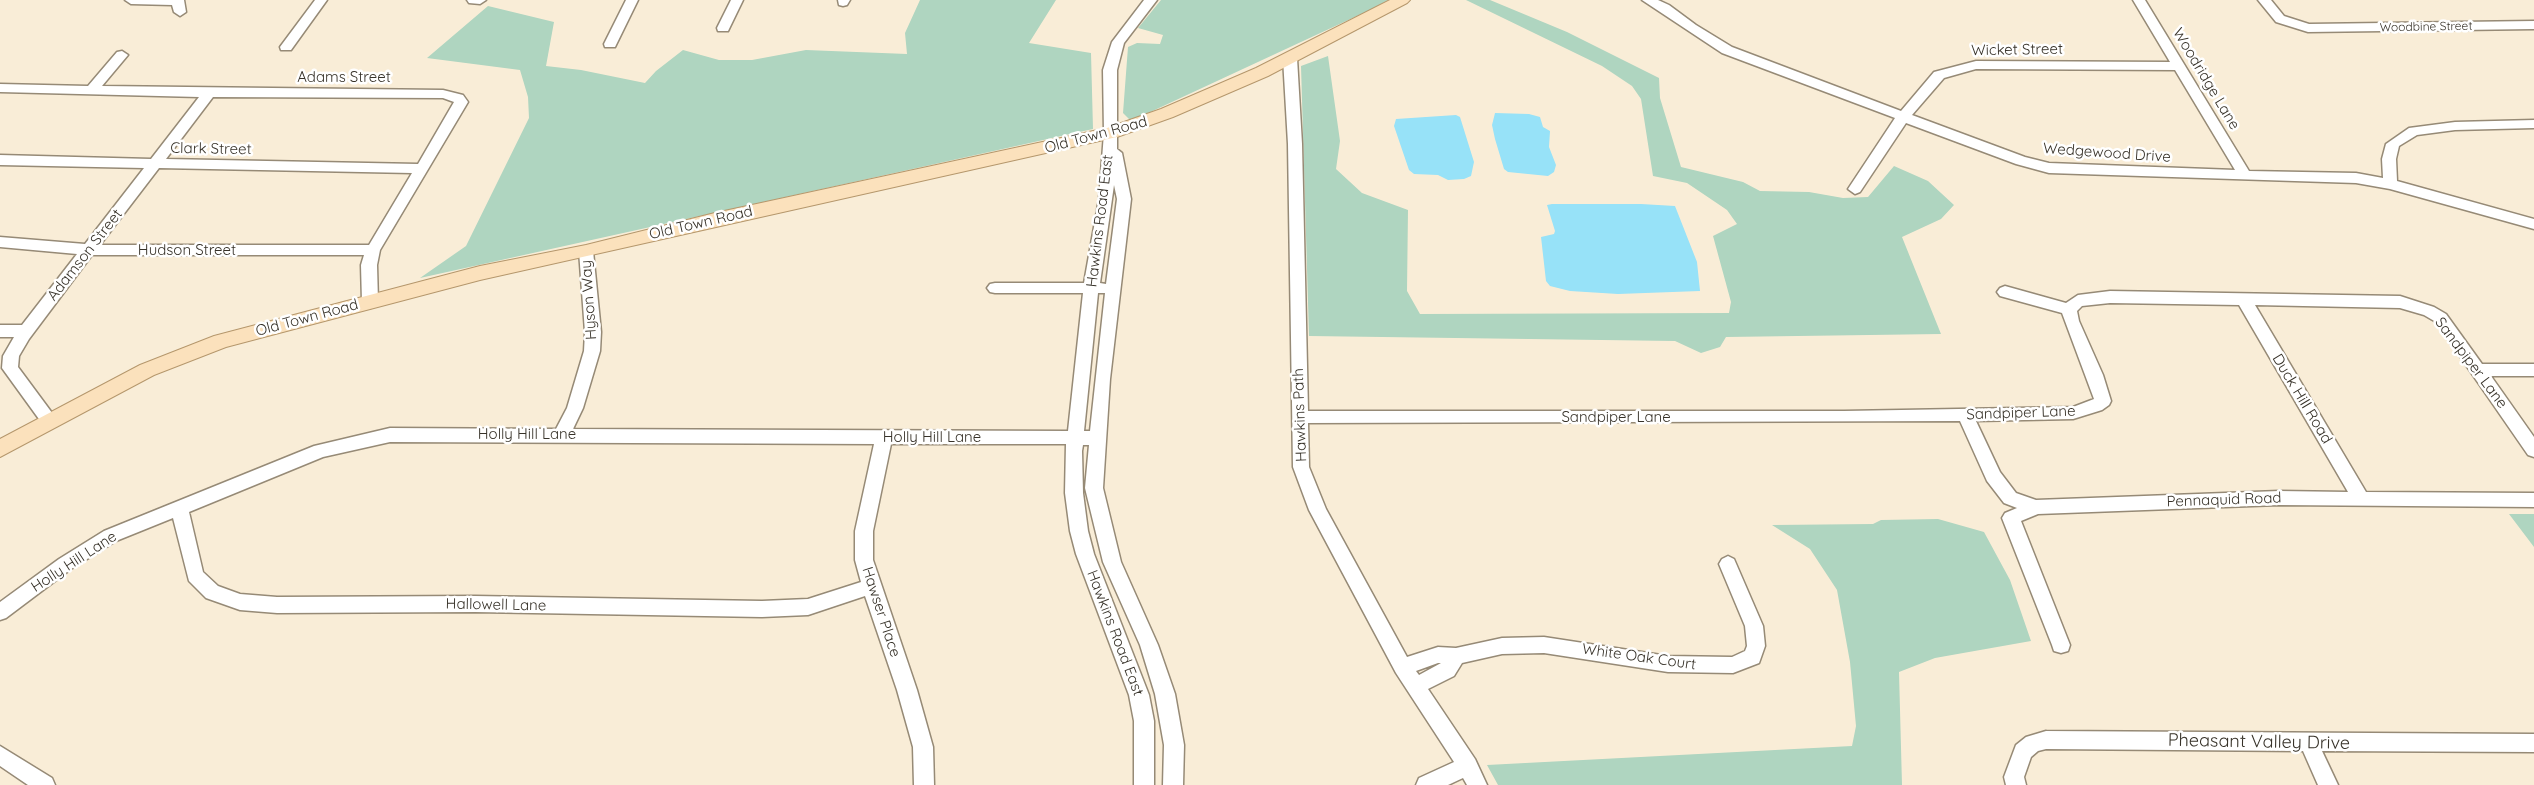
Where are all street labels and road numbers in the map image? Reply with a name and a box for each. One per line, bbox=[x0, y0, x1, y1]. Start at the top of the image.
street label: Woodbine Street bbox=[2379, 19, 2473, 35]
street label: Woodridge Lane bbox=[2169, 25, 2243, 133]
street label: Wicket Street bbox=[1971, 40, 2063, 60]
street label: Adams Street bbox=[297, 68, 391, 86]
street label: Old Town Road bbox=[1043, 113, 1149, 157]
street label: Clark Street bbox=[170, 139, 252, 159]
street label: Wedgewood Drive bbox=[2043, 140, 2171, 166]
street label: Hawkins Road East bbox=[1083, 154, 1117, 288]
street label: Old Town Road bbox=[648, 202, 754, 244]
street label: Adamson Street bbox=[44, 206, 126, 304]
street label: Hudson Street bbox=[138, 241, 236, 259]
street label: Hyson Way bbox=[577, 259, 601, 341]
street label: Old Town Road bbox=[254, 296, 360, 340]
street label: Sandpiper Lane bbox=[2431, 314, 2511, 412]
street label: Duck Hill Road bbox=[2268, 351, 2336, 447]
street label: Hawkins Path bbox=[1289, 368, 1311, 462]
street label: Sandpiper Lane bbox=[1966, 402, 2076, 424]
street label: Sandpiper Lane bbox=[1561, 408, 1671, 426]
street label: Holly Hill Lane bbox=[478, 425, 576, 443]
street label: Holly Hill Lane bbox=[883, 428, 981, 446]
street label: Pennaquid Road bbox=[2166, 489, 2282, 511]
street label: Holly Hill Lane bbox=[28, 528, 120, 596]
street label: Hawser Place bbox=[858, 564, 904, 660]
street label: Hawkins Road East bbox=[1083, 568, 1147, 698]
street label: Hallowell Lane bbox=[446, 595, 546, 615]
street label: White Oak Court bbox=[1581, 640, 1697, 674]
street label: Pheasant Valley Drive bbox=[2168, 730, 2350, 754]

